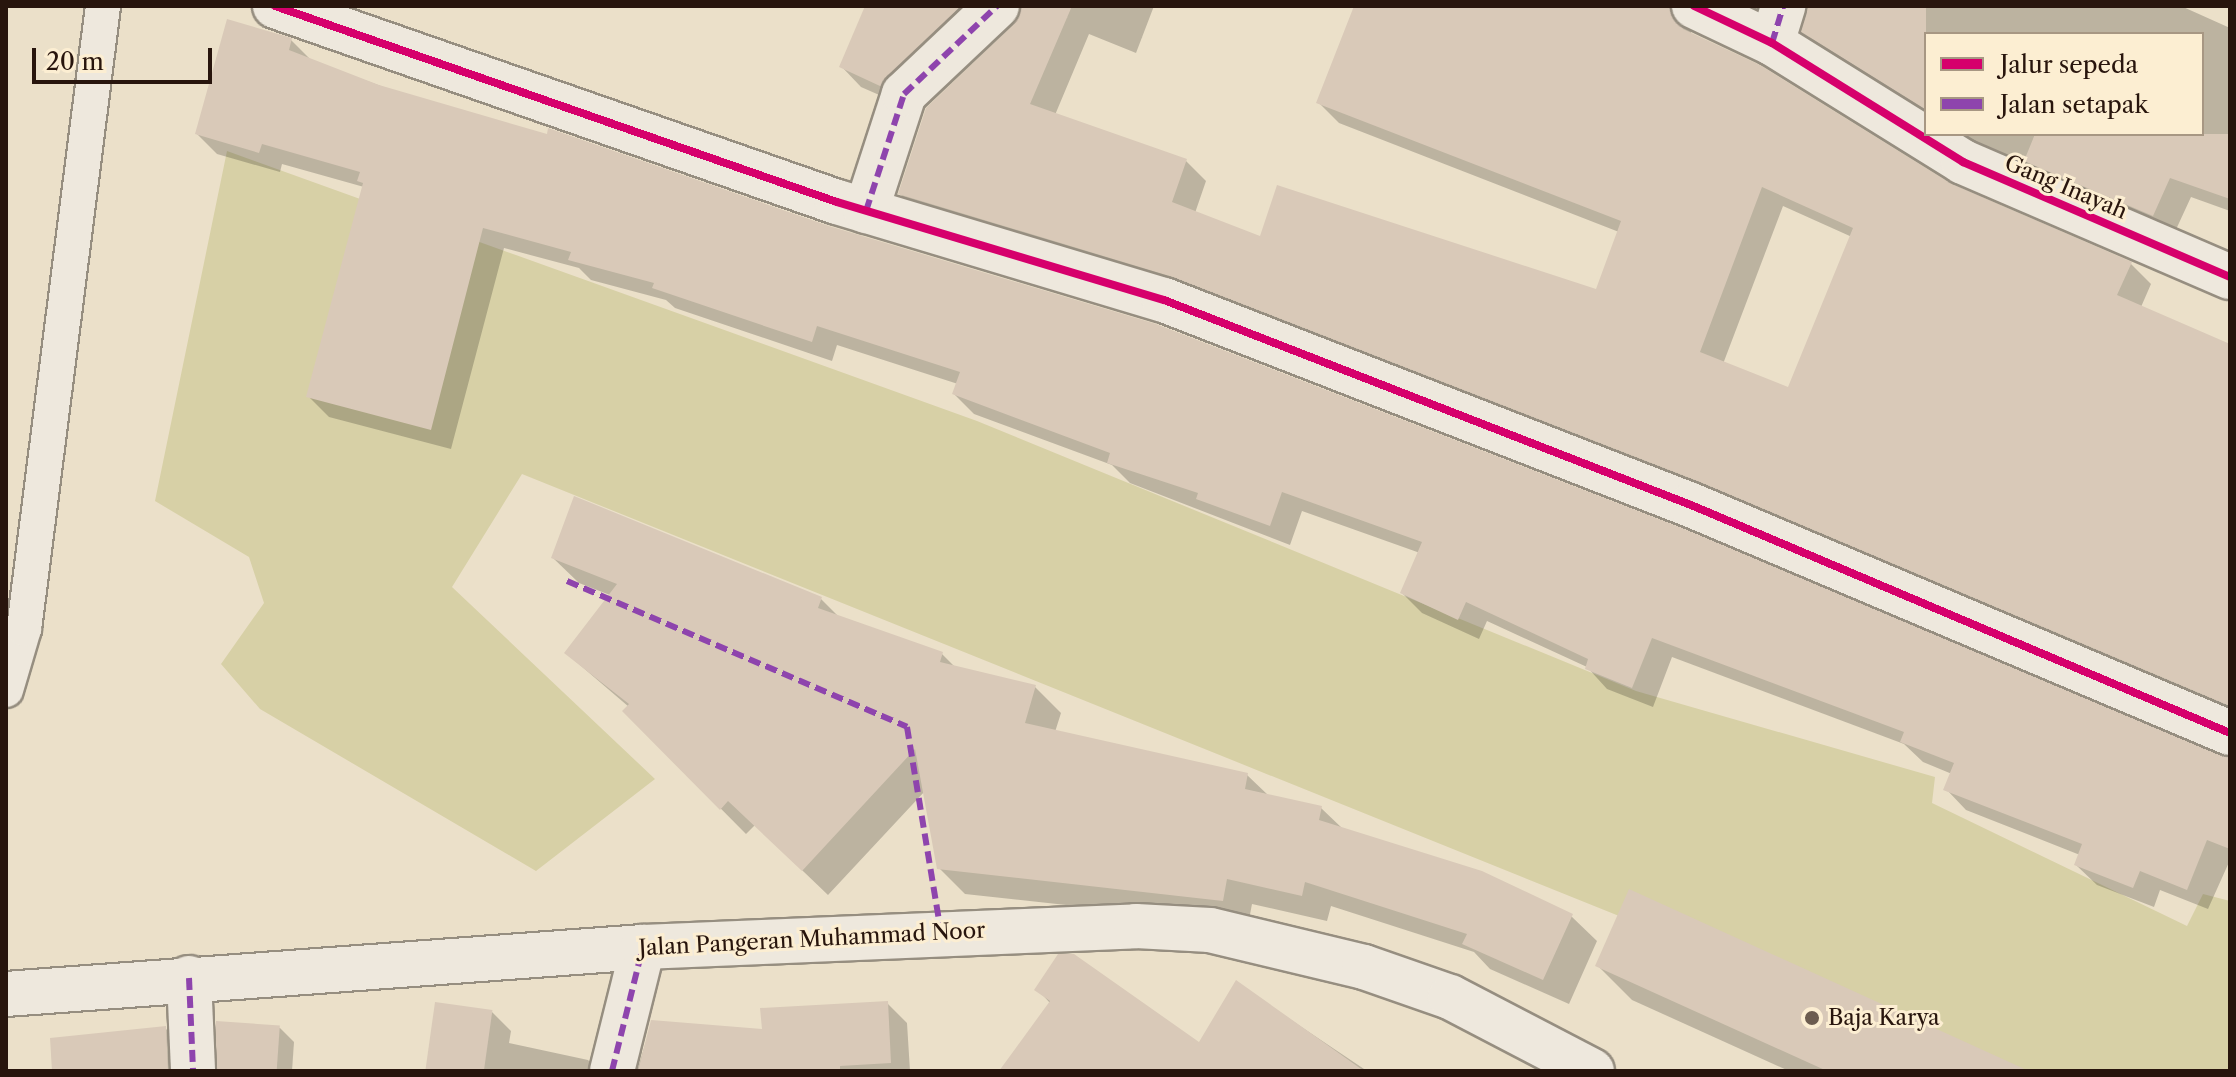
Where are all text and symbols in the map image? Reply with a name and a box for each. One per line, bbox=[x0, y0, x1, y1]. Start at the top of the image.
scale bar bbox=[36, 32, 216, 82]
legend bbox=[1924, 32, 2204, 136]
text: 20 m bbox=[46, 47, 104, 76]
text: Jalur sepeda bbox=[2000, 50, 2138, 79]
text: Jalan setapak bbox=[2000, 90, 2148, 119]
street label: Gang Inayah bbox=[2001, 149, 2131, 225]
street label: Jalan Pangeran Muhammad Noor bbox=[638, 917, 986, 961]
place label: Baja Karya bbox=[1828, 1005, 1940, 1031]
marker: Baja Karya bbox=[1803, 1009, 1821, 1027]

